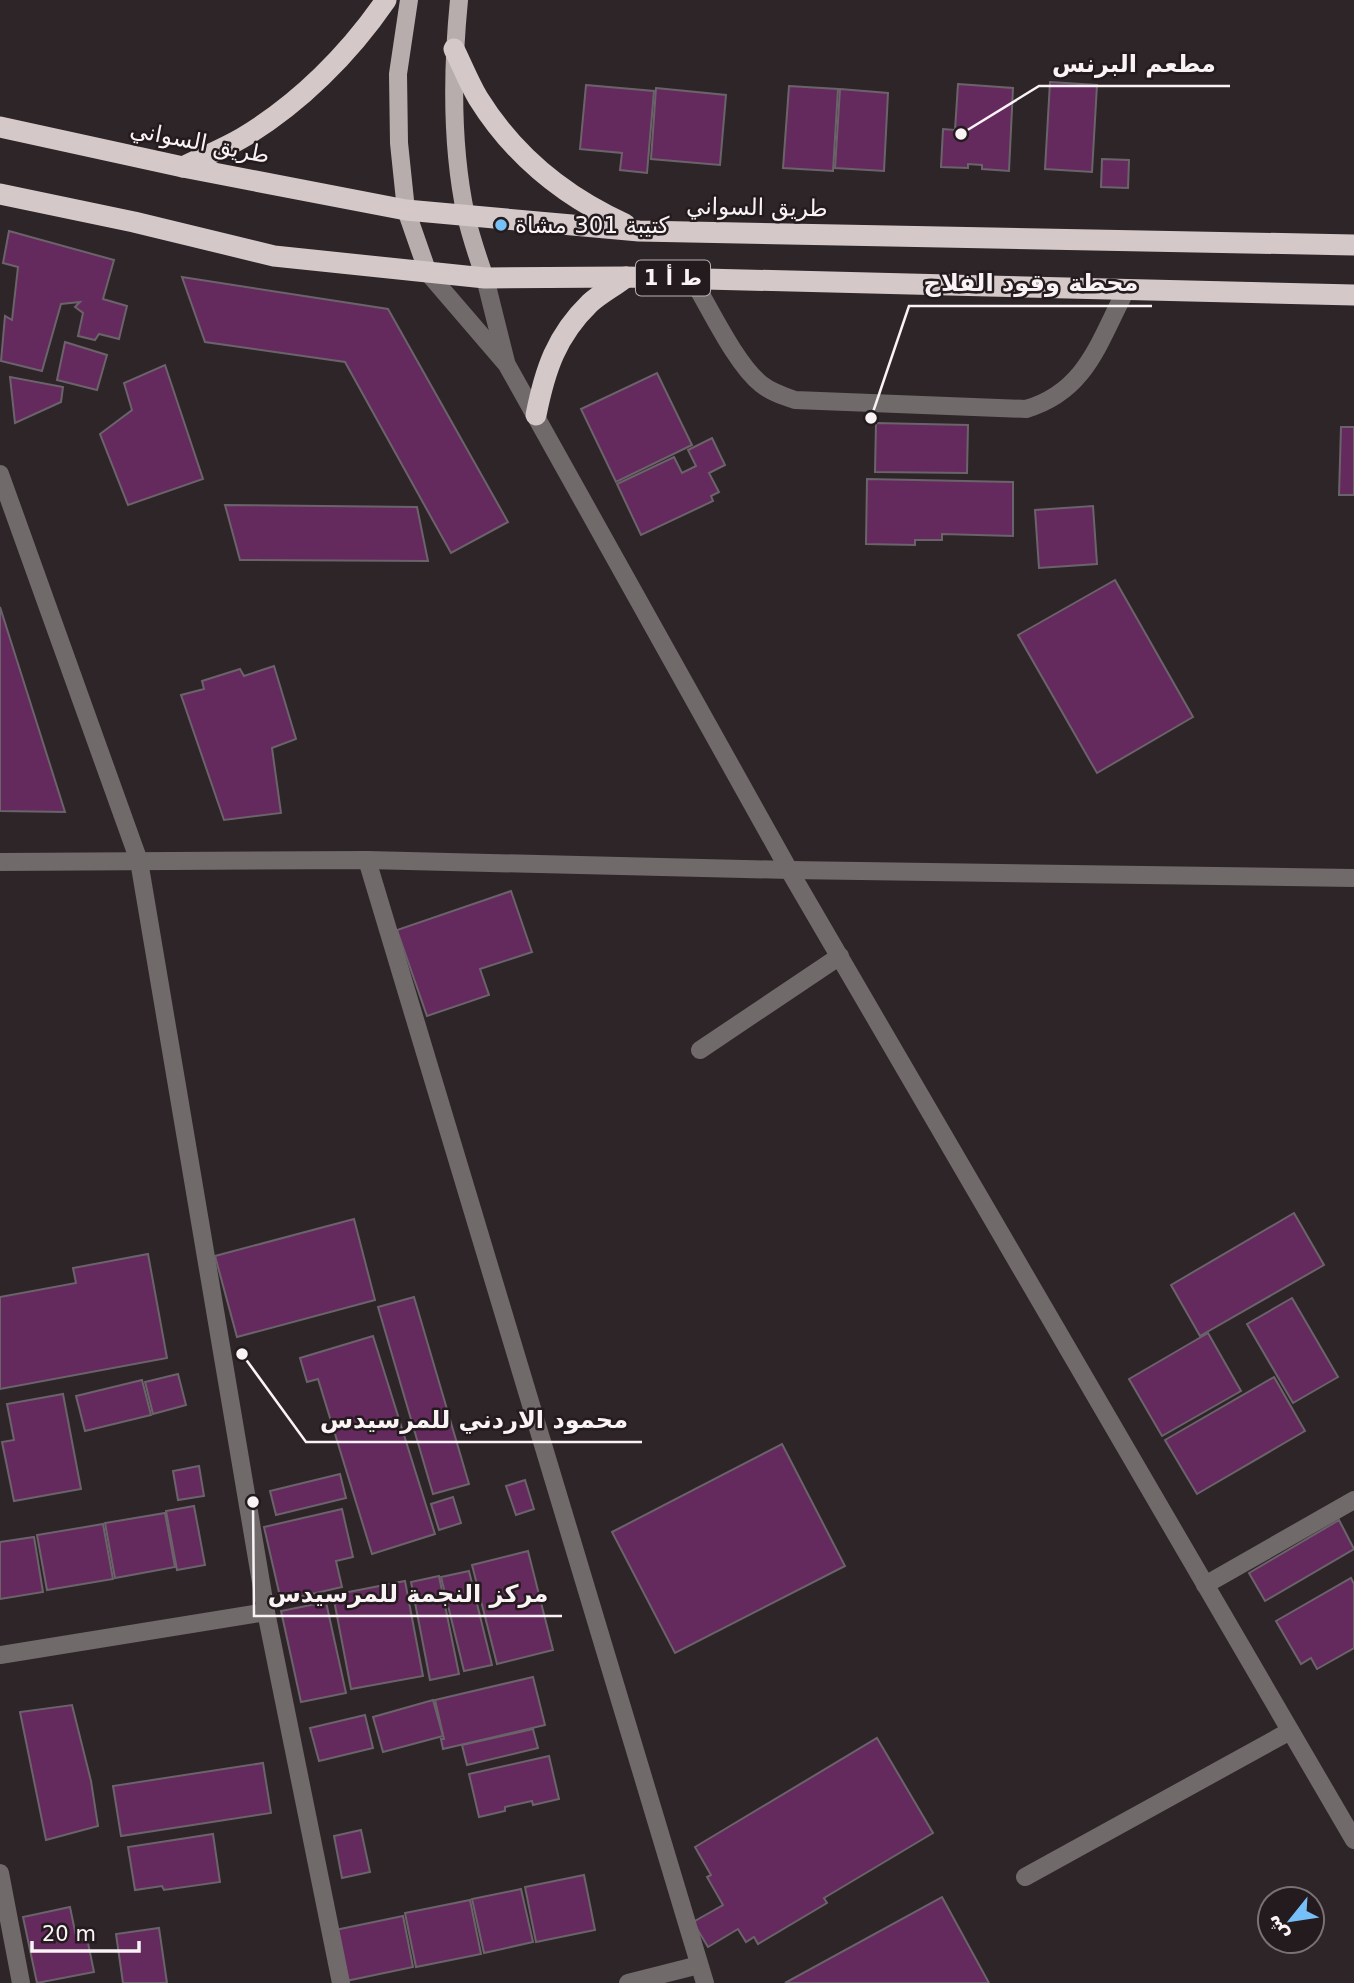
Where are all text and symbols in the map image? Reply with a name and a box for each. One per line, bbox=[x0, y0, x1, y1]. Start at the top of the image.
callout: مطعم البرنس bbox=[1039, 41, 1230, 86]
text: مطعم البرنس bbox=[1052, 50, 1216, 78]
street label: طريق السواني bbox=[128, 116, 272, 169]
street label: طريق السواني bbox=[686, 193, 828, 222]
place label: كتيبة 301 مشاة bbox=[515, 212, 670, 238]
marker: كتيبة 301 مشاة bbox=[493, 217, 509, 233]
road number: ط أ 1 bbox=[636, 260, 710, 296]
callout: محطة وقود الفلاح bbox=[909, 261, 1152, 306]
text: محطة وقود الفلاح bbox=[924, 269, 1138, 297]
callout: محمود الاردني للمرسيدس bbox=[306, 1397, 642, 1442]
text: محمود الاردني للمرسيدس bbox=[320, 1406, 628, 1434]
callout: مركز النجمة للمرسيدس bbox=[254, 1571, 562, 1616]
text: مركز النجمة للمرسيدس bbox=[268, 1580, 548, 1608]
north arrow bbox=[1256, 1885, 1326, 1955]
scale bar bbox=[32, 1910, 138, 1954]
text: ش bbox=[1260, 1911, 1293, 1945]
text: 20 m bbox=[42, 1922, 96, 1946]

